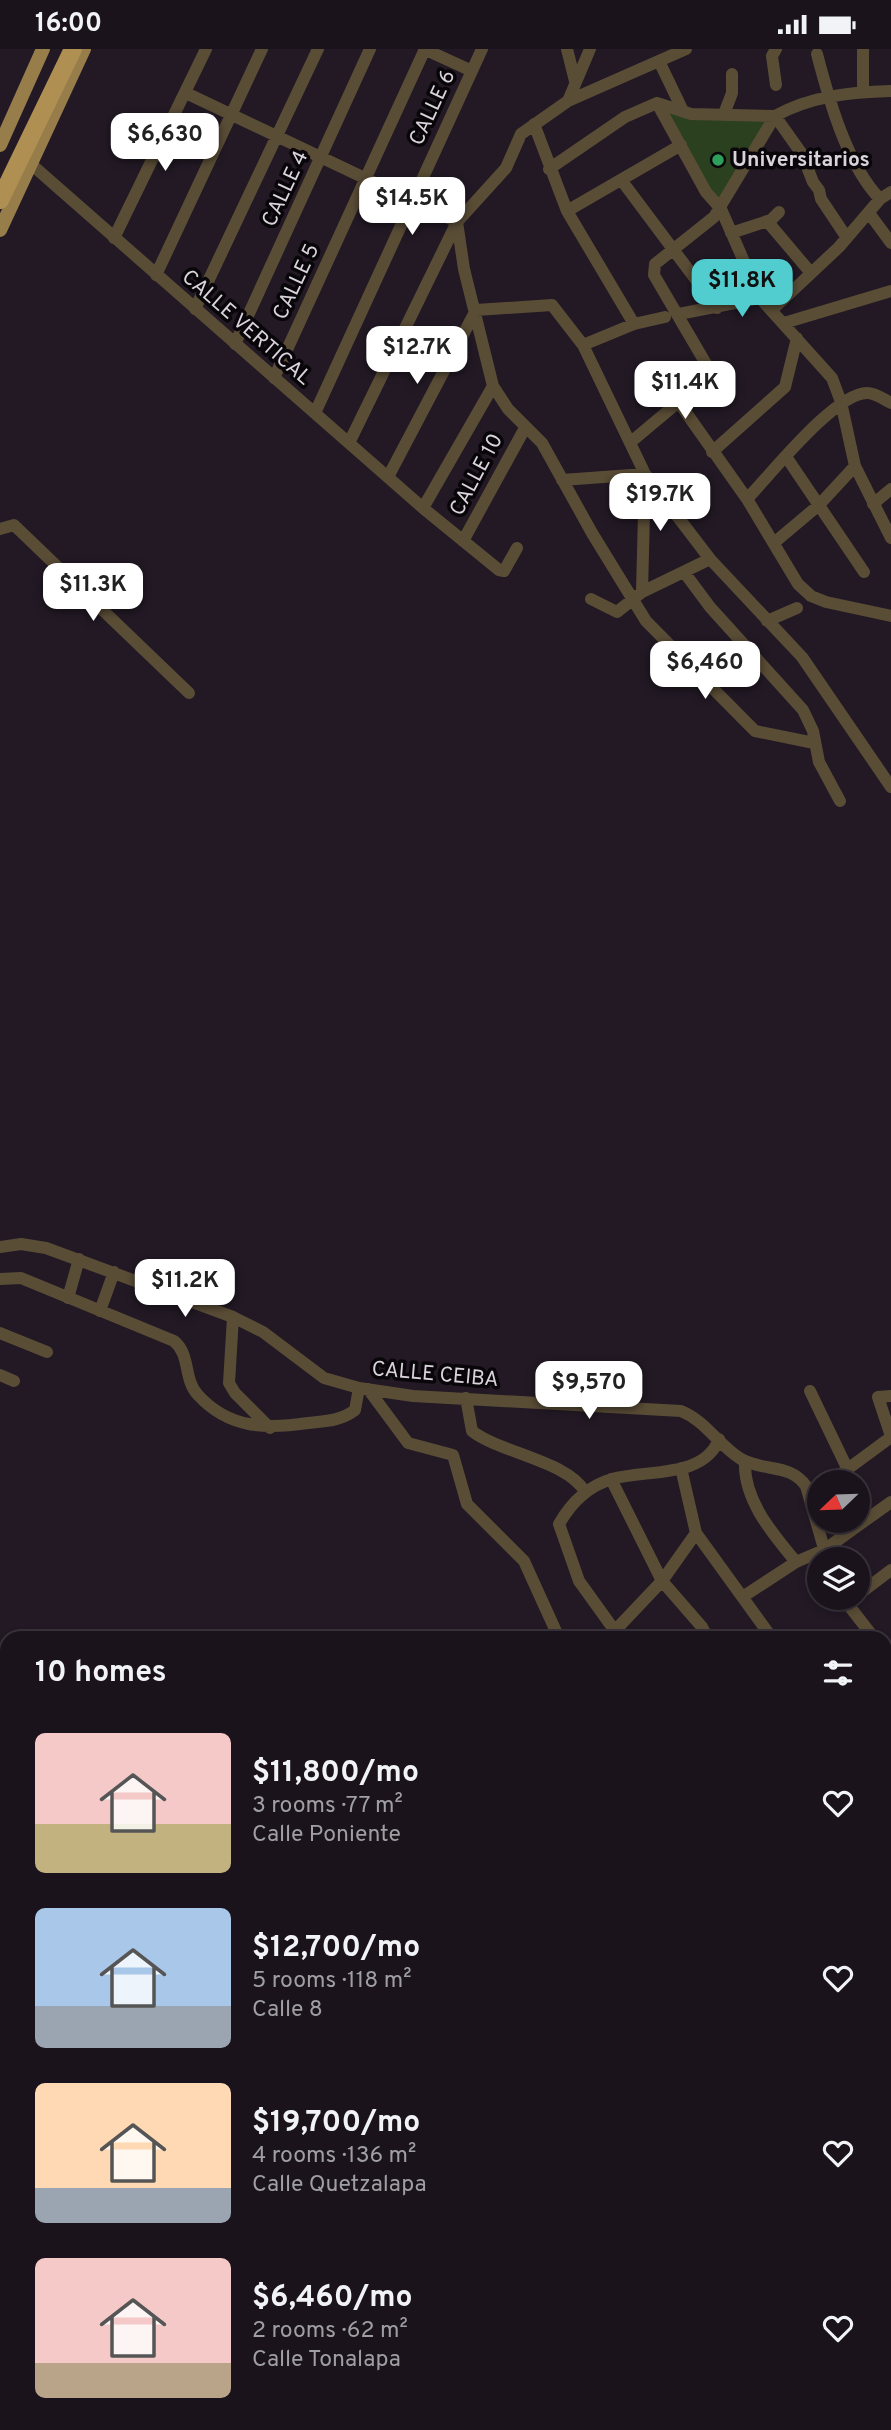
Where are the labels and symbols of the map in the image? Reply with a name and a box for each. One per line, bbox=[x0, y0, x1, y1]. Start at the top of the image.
street label: CALLE 6 bbox=[404, 66, 462, 150]
pin: $6,630 bbox=[108, 113, 222, 173]
street label: CALLE 4 bbox=[257, 147, 315, 231]
place label: Universitarios bbox=[732, 147, 870, 174]
marker: Universitarios bbox=[710, 152, 726, 168]
pin: $14.5K bbox=[355, 177, 469, 237]
street label: CALLE 5 bbox=[268, 240, 326, 324]
pin: $11.8K bbox=[685, 259, 799, 319]
street label: CALLE VERTICAL bbox=[176, 264, 317, 392]
pin: $12.7K bbox=[360, 327, 474, 386]
pin: $11.4K bbox=[628, 361, 742, 421]
street label: CALLE 10 bbox=[444, 429, 510, 521]
pin: $19.7K bbox=[603, 473, 717, 533]
pin: $11.3K bbox=[36, 563, 150, 623]
pin: $6,460 bbox=[648, 641, 762, 701]
pin: $11.2K bbox=[128, 1259, 242, 1319]
street label: CALLE CEIBA bbox=[371, 1356, 499, 1394]
pin: $9,570 bbox=[532, 1361, 646, 1421]
north arrow bbox=[807, 1470, 870, 1533]

